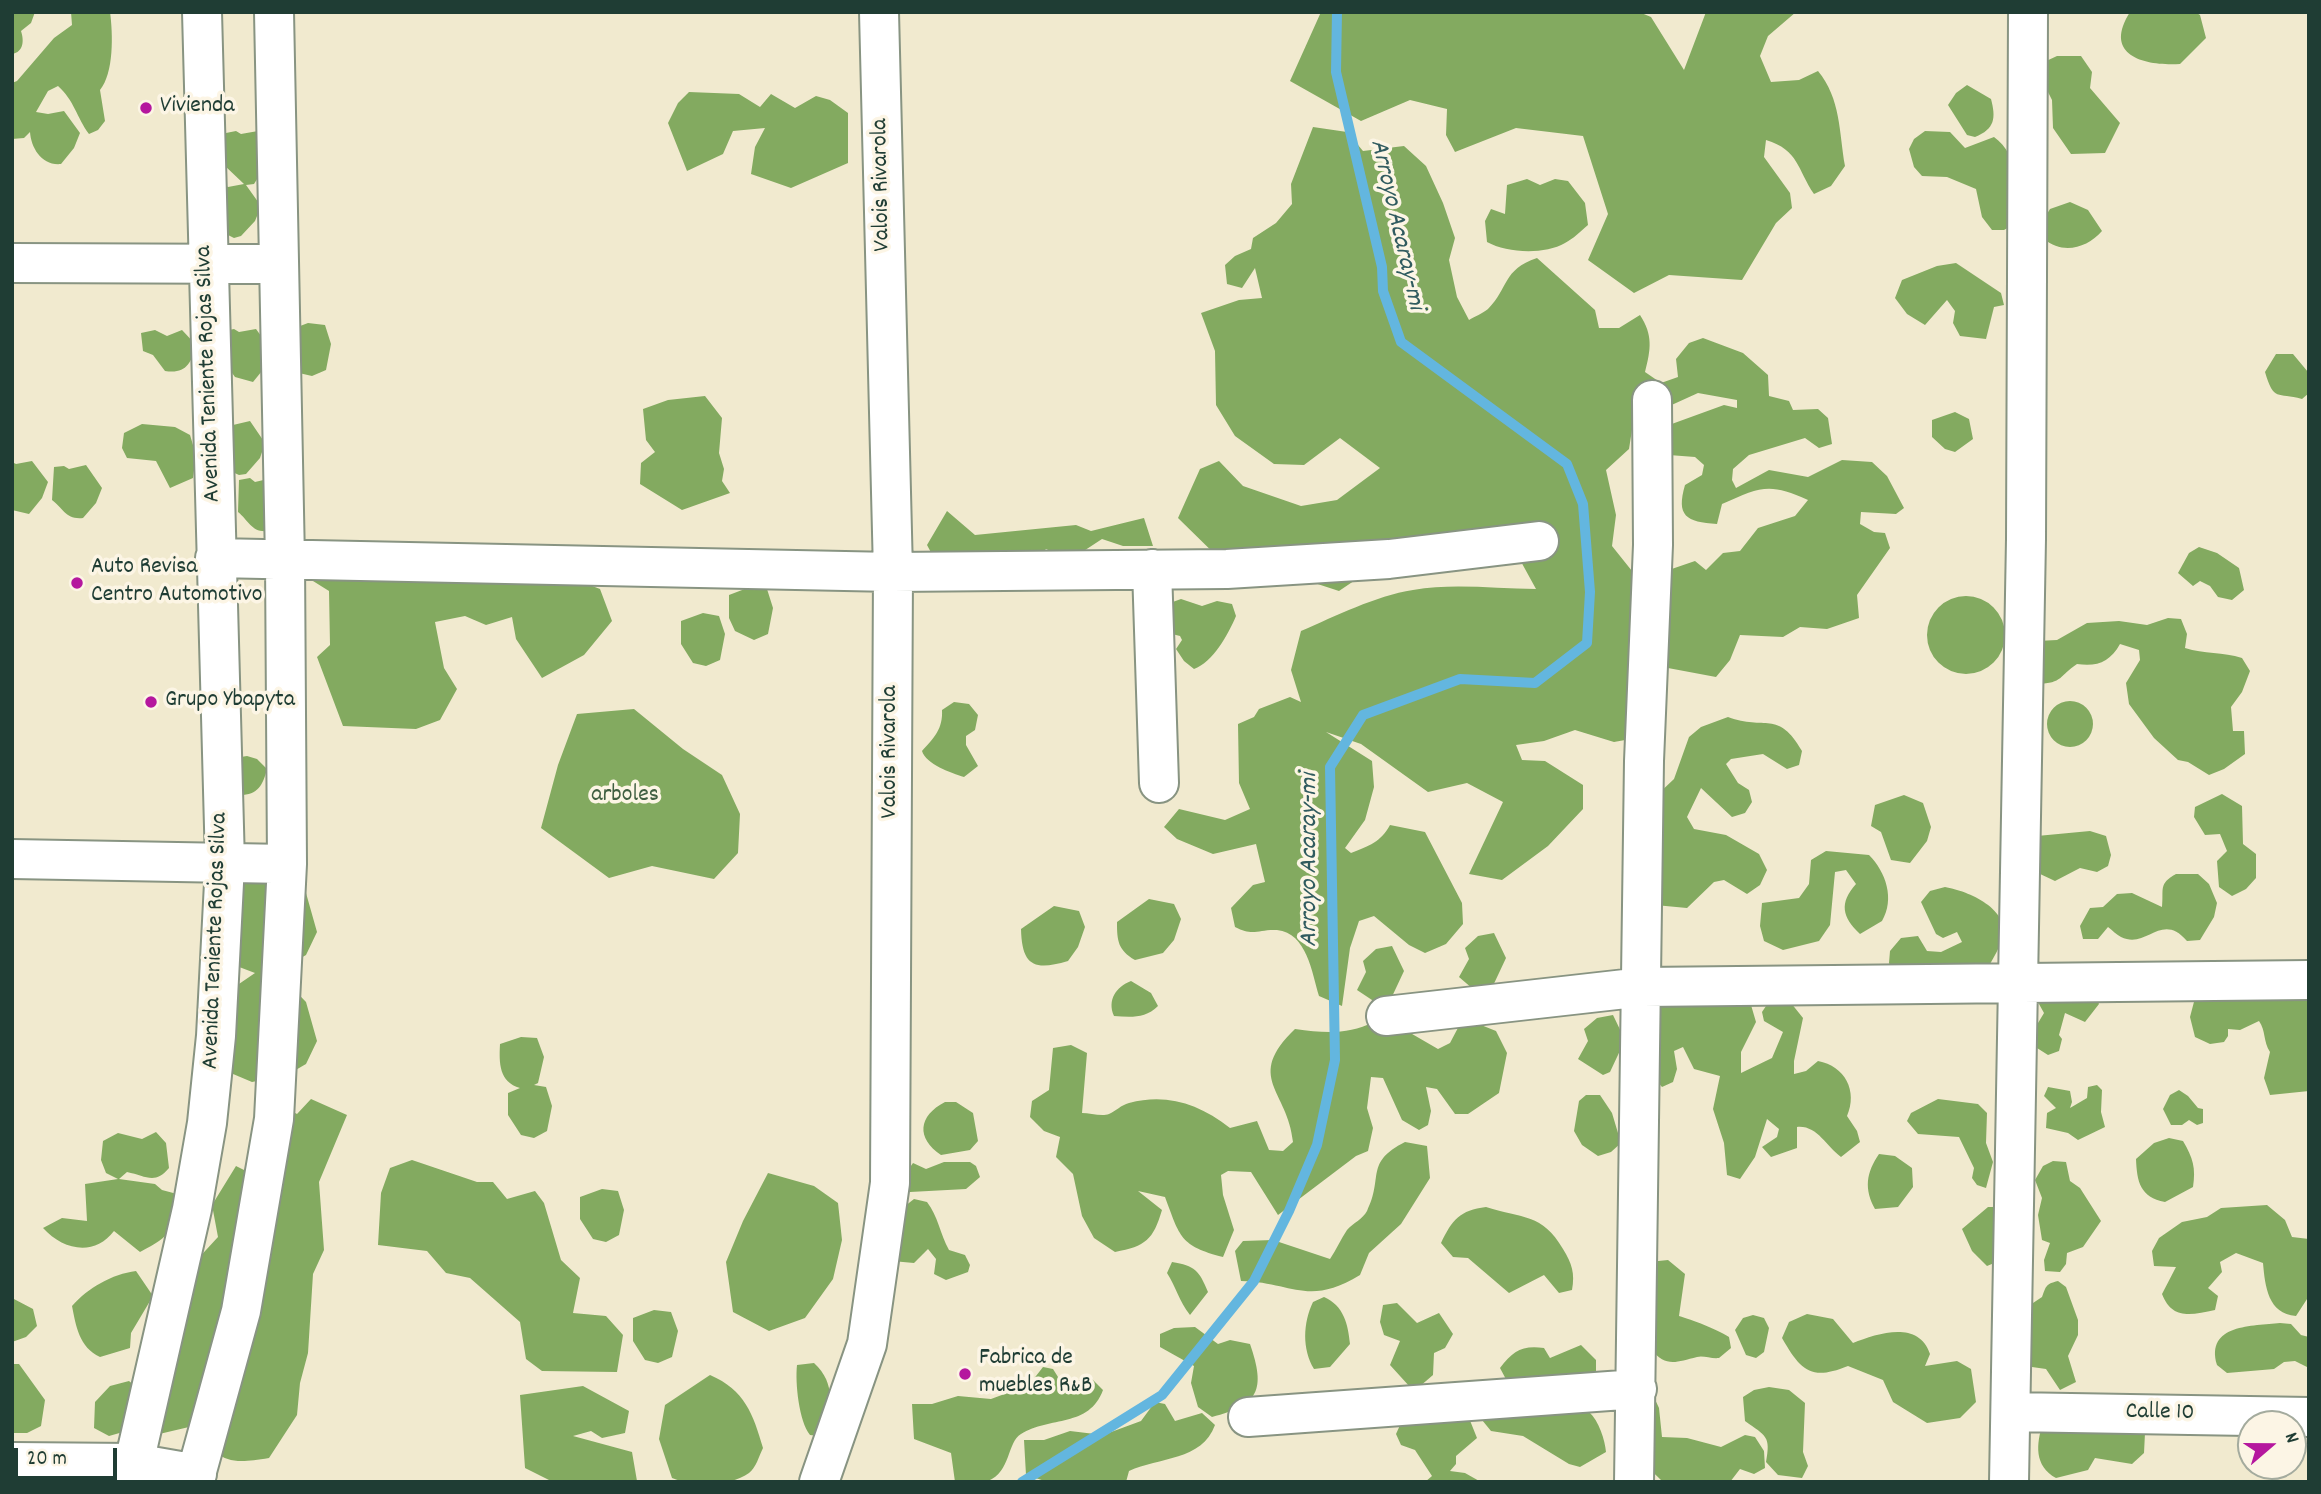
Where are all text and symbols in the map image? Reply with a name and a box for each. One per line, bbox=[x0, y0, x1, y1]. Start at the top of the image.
place label: Vivienda bbox=[160, 94, 234, 122]
marker: Vivienda bbox=[138, 100, 154, 116]
street label: Valois Rivarola bbox=[867, 118, 899, 252]
water label: Arroyo Acaray-mi bbox=[1360, 137, 1430, 313]
street label: Avenida Teniente Rojas Silva bbox=[191, 245, 229, 503]
place label: Auto Revisa Centro Automotivo bbox=[91, 555, 263, 611]
marker: Auto Revisa Centro Automotivo bbox=[69, 575, 85, 591]
street label: Valois Rivarola bbox=[878, 685, 906, 819]
place label: Grupo Ybapyta bbox=[165, 688, 295, 716]
marker: Grupo Ybapyta bbox=[143, 694, 159, 710]
water label: Arroyo Acaray-mi bbox=[1295, 773, 1327, 947]
park label: arboles bbox=[591, 783, 659, 811]
street label: Avenida Teniente Rojas Silva bbox=[198, 812, 236, 1070]
place label: Fabrica de muebles R&B bbox=[979, 1346, 1092, 1402]
marker: Fabrica de muebles R&B bbox=[957, 1366, 973, 1382]
street label: Calle 10 bbox=[2125, 1399, 2195, 1429]
north arrow bbox=[2237, 1410, 2307, 1480]
text: N bbox=[2276, 1429, 2305, 1447]
scale bar bbox=[18, 1434, 121, 1478]
text: 20 m bbox=[27, 1445, 67, 1475]

